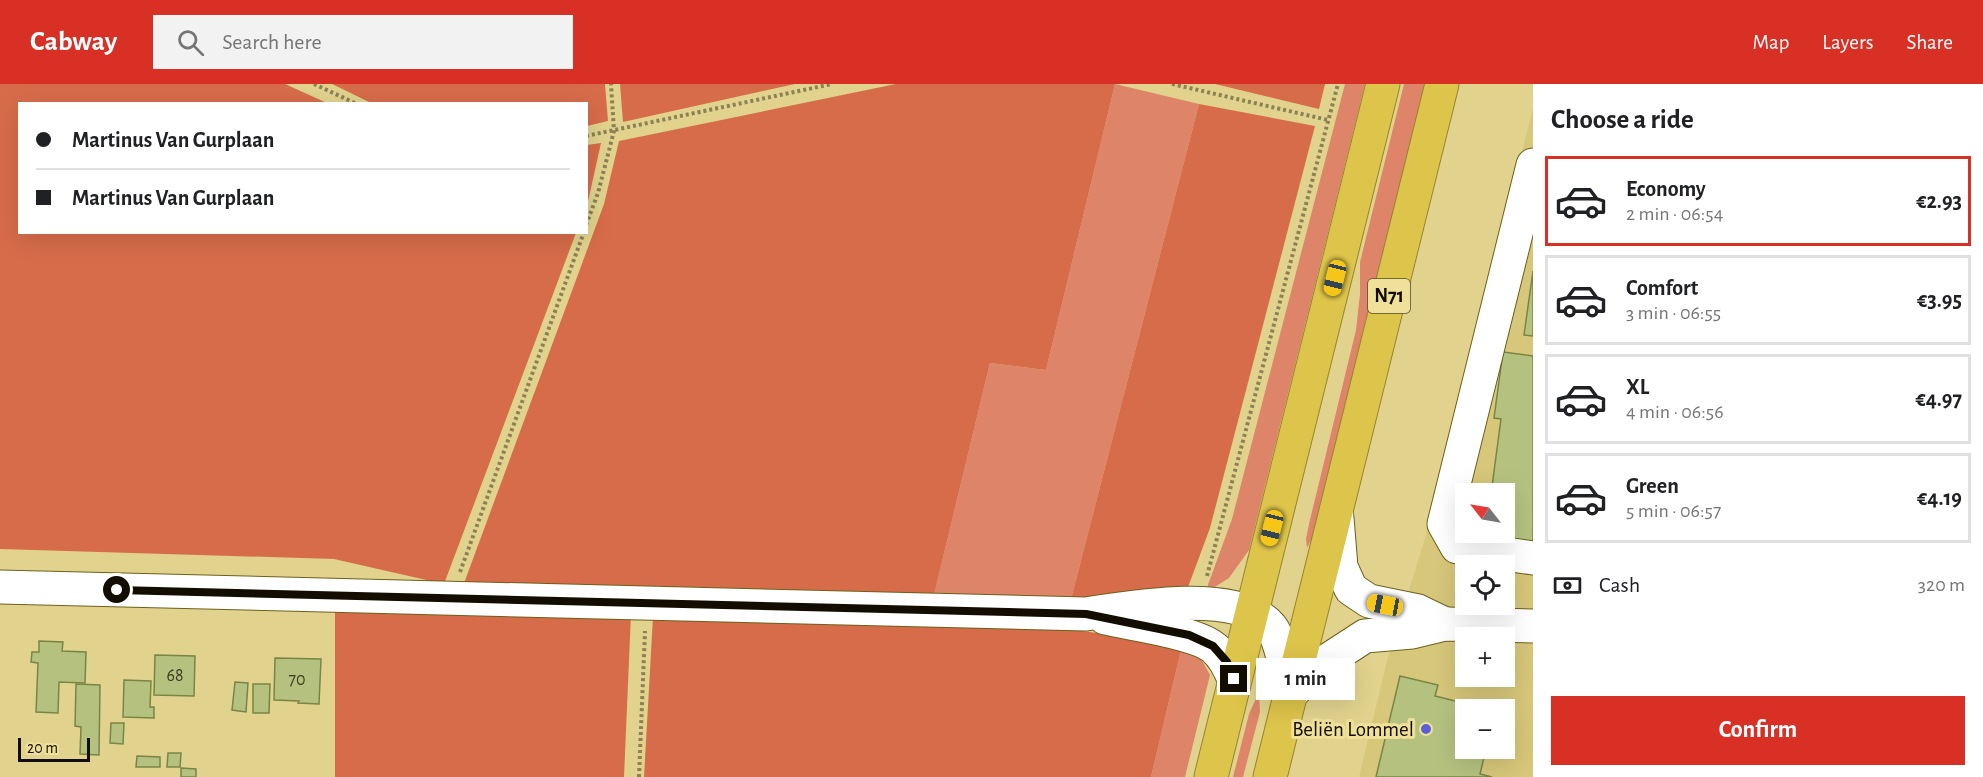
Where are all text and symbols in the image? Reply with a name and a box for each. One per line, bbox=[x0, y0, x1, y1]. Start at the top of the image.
search box bbox=[153, 15, 573, 69]
icon: search bbox=[174, 26, 207, 59]
text: Cabway bbox=[30, 28, 117, 56]
text: Search here bbox=[222, 31, 322, 53]
text: Map bbox=[1753, 32, 1789, 53]
text: Layers bbox=[1822, 32, 1873, 53]
text: Share bbox=[1906, 32, 1953, 53]
text: Choose a ride bbox=[1551, 106, 1694, 133]
text: Martinus Van Gurplaan bbox=[72, 129, 274, 151]
icon: car bbox=[1554, 174, 1608, 228]
text: Economy bbox=[1626, 178, 1706, 200]
text: Martinus Van Gurplaan bbox=[72, 187, 274, 209]
text: €2.93 bbox=[1916, 190, 1962, 212]
text: 2 min · 06:54 bbox=[1626, 204, 1723, 224]
car bbox=[1322, 258, 1348, 298]
icon: car bbox=[1554, 273, 1608, 327]
text: Comfort bbox=[1626, 277, 1698, 299]
road number: N71 bbox=[1368, 279, 1410, 313]
text: €3.95 bbox=[1917, 289, 1962, 311]
text: 3 min · 06:55 bbox=[1626, 303, 1721, 323]
icon: car bbox=[1554, 372, 1608, 426]
text: XL bbox=[1626, 376, 1649, 398]
text: €4.97 bbox=[1915, 388, 1962, 410]
text: 4 min · 06:56 bbox=[1626, 402, 1724, 422]
icon: car bbox=[1554, 471, 1608, 525]
text: Green bbox=[1626, 475, 1679, 497]
north arrow bbox=[1455, 483, 1515, 543]
map controls bbox=[1455, 483, 1515, 759]
text: €4.19 bbox=[1917, 487, 1962, 509]
text: 5 min · 06:57 bbox=[1626, 501, 1721, 521]
car bbox=[1259, 508, 1285, 548]
button: locate bbox=[1455, 555, 1515, 615]
icon: cash bbox=[1551, 569, 1584, 602]
text: Cash bbox=[1599, 574, 1640, 596]
text: 320 m bbox=[1918, 575, 1965, 595]
route start bbox=[103, 576, 130, 603]
car bbox=[1366, 593, 1404, 617]
button: + bbox=[1455, 627, 1515, 687]
callout: 1 min bbox=[1255, 658, 1354, 700]
route end bbox=[1220, 665, 1247, 692]
house number: 68 bbox=[167, 667, 184, 685]
text: 1 min bbox=[1284, 669, 1327, 689]
house number: 70 bbox=[288, 671, 306, 689]
button: Confirm bbox=[1551, 696, 1965, 765]
button: − bbox=[1455, 699, 1515, 759]
place label: Beliën Lommel bbox=[1292, 719, 1414, 740]
marker: Beliën Lommel bbox=[1419, 722, 1433, 736]
scale bar bbox=[18, 735, 90, 762]
text: 20 m bbox=[27, 740, 58, 756]

